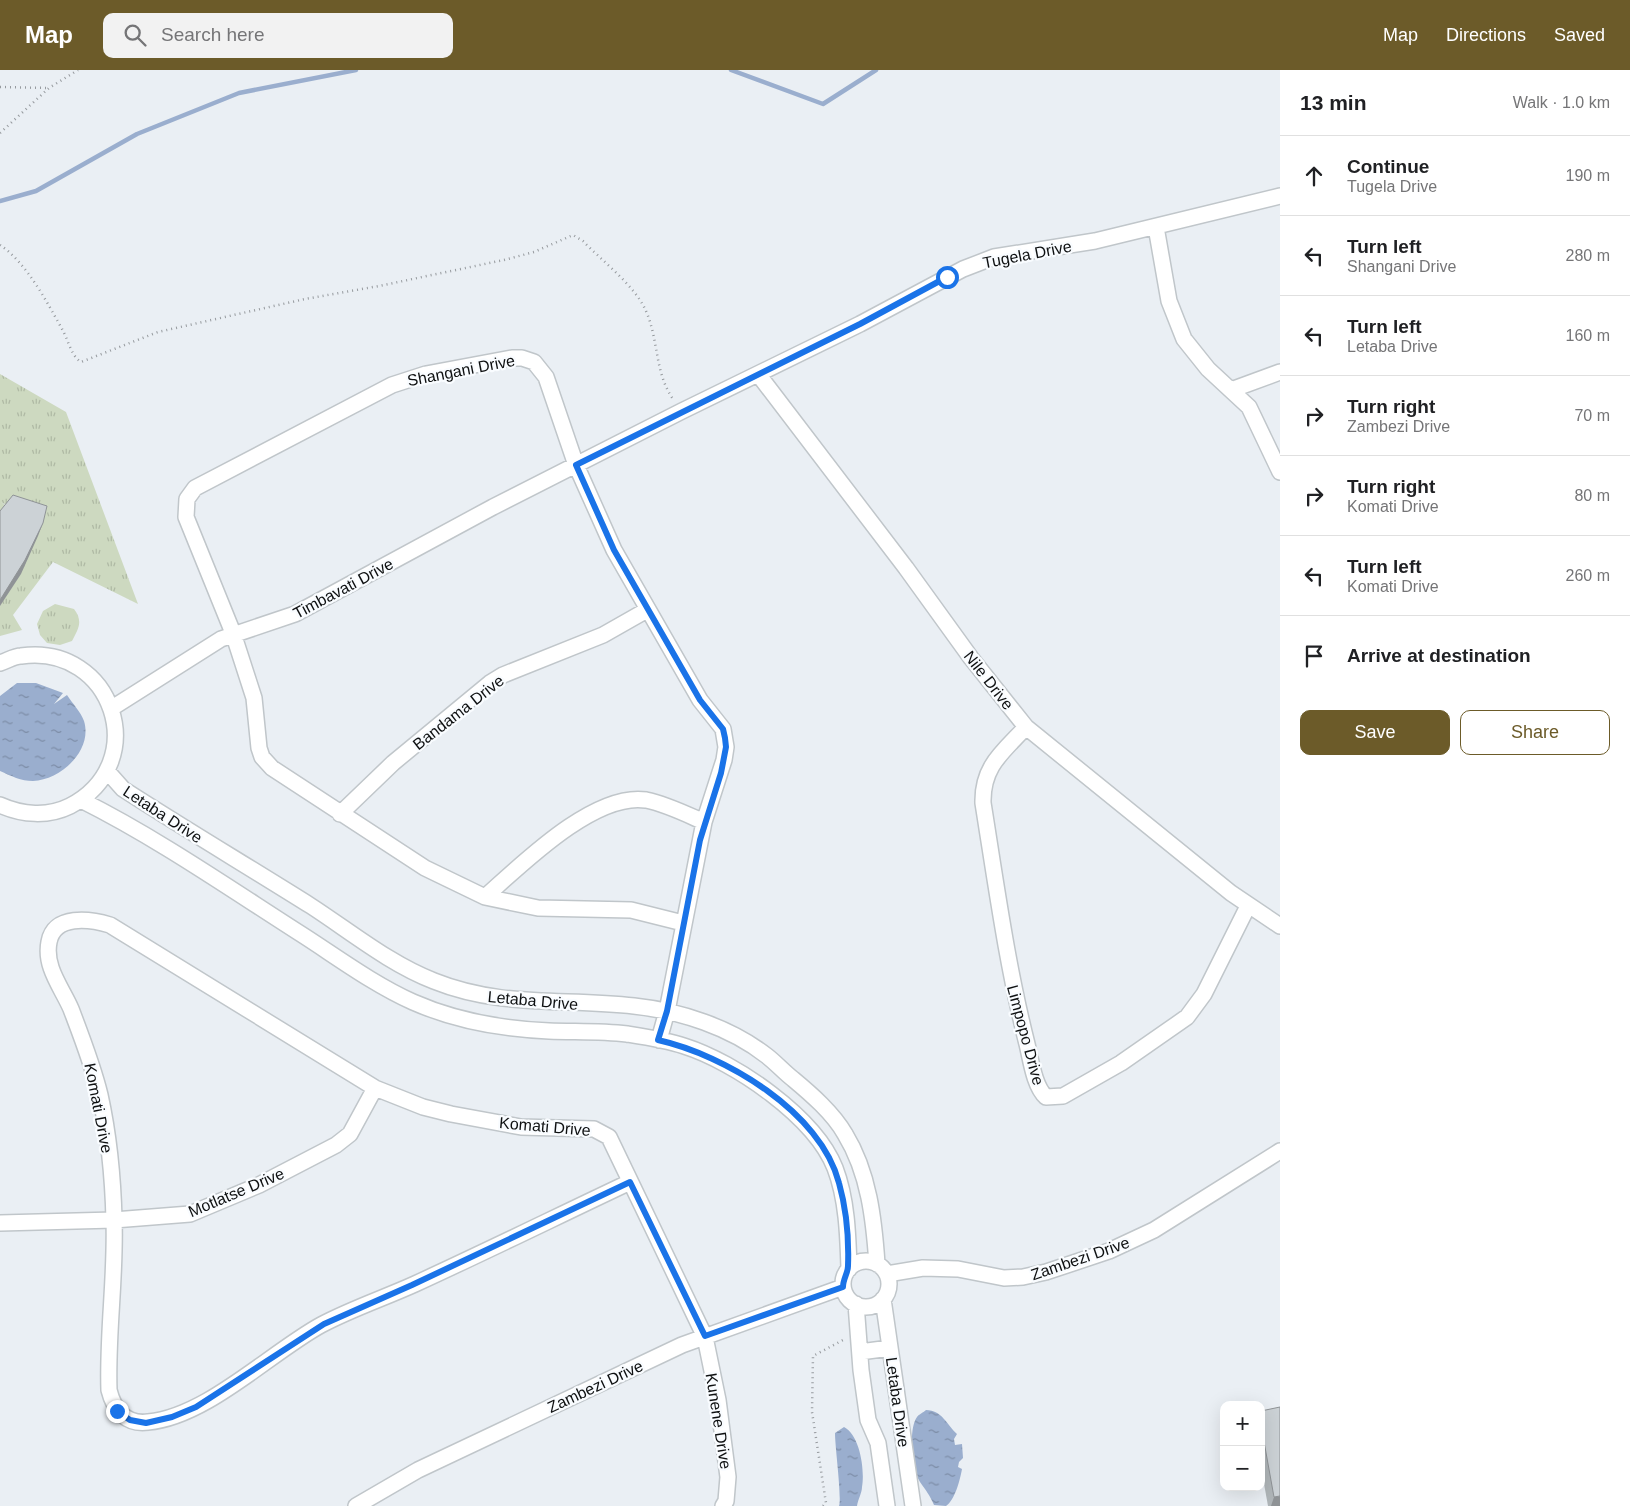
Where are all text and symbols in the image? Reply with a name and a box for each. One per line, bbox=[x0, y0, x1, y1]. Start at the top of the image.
search box bbox=[103, 13, 453, 58]
text: Map bbox=[25, 21, 73, 48]
icon: search bbox=[121, 21, 149, 49]
text: Search here bbox=[161, 24, 265, 45]
text: Map bbox=[1383, 25, 1418, 45]
text: Directions bbox=[1446, 25, 1526, 45]
text: Saved bbox=[1554, 25, 1605, 45]
text: 13 min bbox=[1300, 91, 1367, 114]
text: Walk · 1.0 km bbox=[1513, 94, 1610, 111]
text: Continue bbox=[1347, 156, 1429, 177]
icon: ahead bbox=[1300, 162, 1328, 190]
text: 190 m bbox=[1566, 167, 1610, 184]
text: Tugela Drive bbox=[1347, 178, 1437, 195]
text: Turn left bbox=[1347, 236, 1422, 257]
street label: Tugela Drive bbox=[981, 238, 1073, 271]
icon: left bbox=[1300, 242, 1328, 270]
text: 280 m bbox=[1566, 247, 1610, 264]
text: Shangani Drive bbox=[1347, 258, 1456, 275]
route start bbox=[936, 266, 959, 289]
text: Turn left bbox=[1347, 316, 1422, 337]
icon: left bbox=[1300, 322, 1328, 350]
text: 160 m bbox=[1566, 327, 1610, 344]
text: Letaba Drive bbox=[1347, 338, 1438, 355]
street label: Shangani Drive bbox=[406, 352, 517, 389]
text: Turn right bbox=[1347, 396, 1435, 417]
icon: right bbox=[1300, 402, 1328, 430]
text: 70 m bbox=[1574, 407, 1610, 424]
text: Zambezi Drive bbox=[1347, 418, 1450, 435]
text: Turn right bbox=[1347, 476, 1435, 497]
icon: right bbox=[1300, 482, 1328, 510]
text: 80 m bbox=[1574, 487, 1610, 504]
text: Komati Drive bbox=[1347, 498, 1439, 515]
street label: Timbavati Drive bbox=[290, 555, 396, 622]
text: Turn left bbox=[1347, 556, 1422, 577]
icon: left bbox=[1300, 562, 1328, 590]
text: 260 m bbox=[1566, 567, 1610, 584]
text: Komati Drive bbox=[1347, 578, 1439, 595]
icon: arrive bbox=[1300, 642, 1328, 670]
text: Arrive at destination bbox=[1347, 645, 1531, 666]
street label: Nile Drive bbox=[961, 648, 1017, 713]
street label: Bandama Drive bbox=[410, 672, 507, 753]
button: Save bbox=[1300, 710, 1450, 755]
button: Share bbox=[1460, 710, 1610, 755]
street label: Letaba Drive bbox=[120, 783, 205, 846]
street label: Limpopo Drive bbox=[1004, 983, 1047, 1087]
street label: Letaba Drive bbox=[487, 988, 579, 1013]
street label: Komati Drive bbox=[81, 1062, 116, 1155]
street label: Komati Drive bbox=[499, 1114, 591, 1139]
street label: Motlatse Drive bbox=[186, 1165, 287, 1220]
street label: Zambezi Drive bbox=[1029, 1234, 1132, 1283]
street label: Letaba Drive bbox=[883, 1356, 912, 1448]
street label: Zambezi Drive bbox=[545, 1357, 646, 1416]
street label: Kunene Drive bbox=[703, 1372, 734, 1470]
route end bbox=[106, 1400, 129, 1423]
map controls bbox=[1220, 1401, 1265, 1491]
button: + bbox=[1220, 1401, 1265, 1446]
button: − bbox=[1220, 1446, 1265, 1491]

